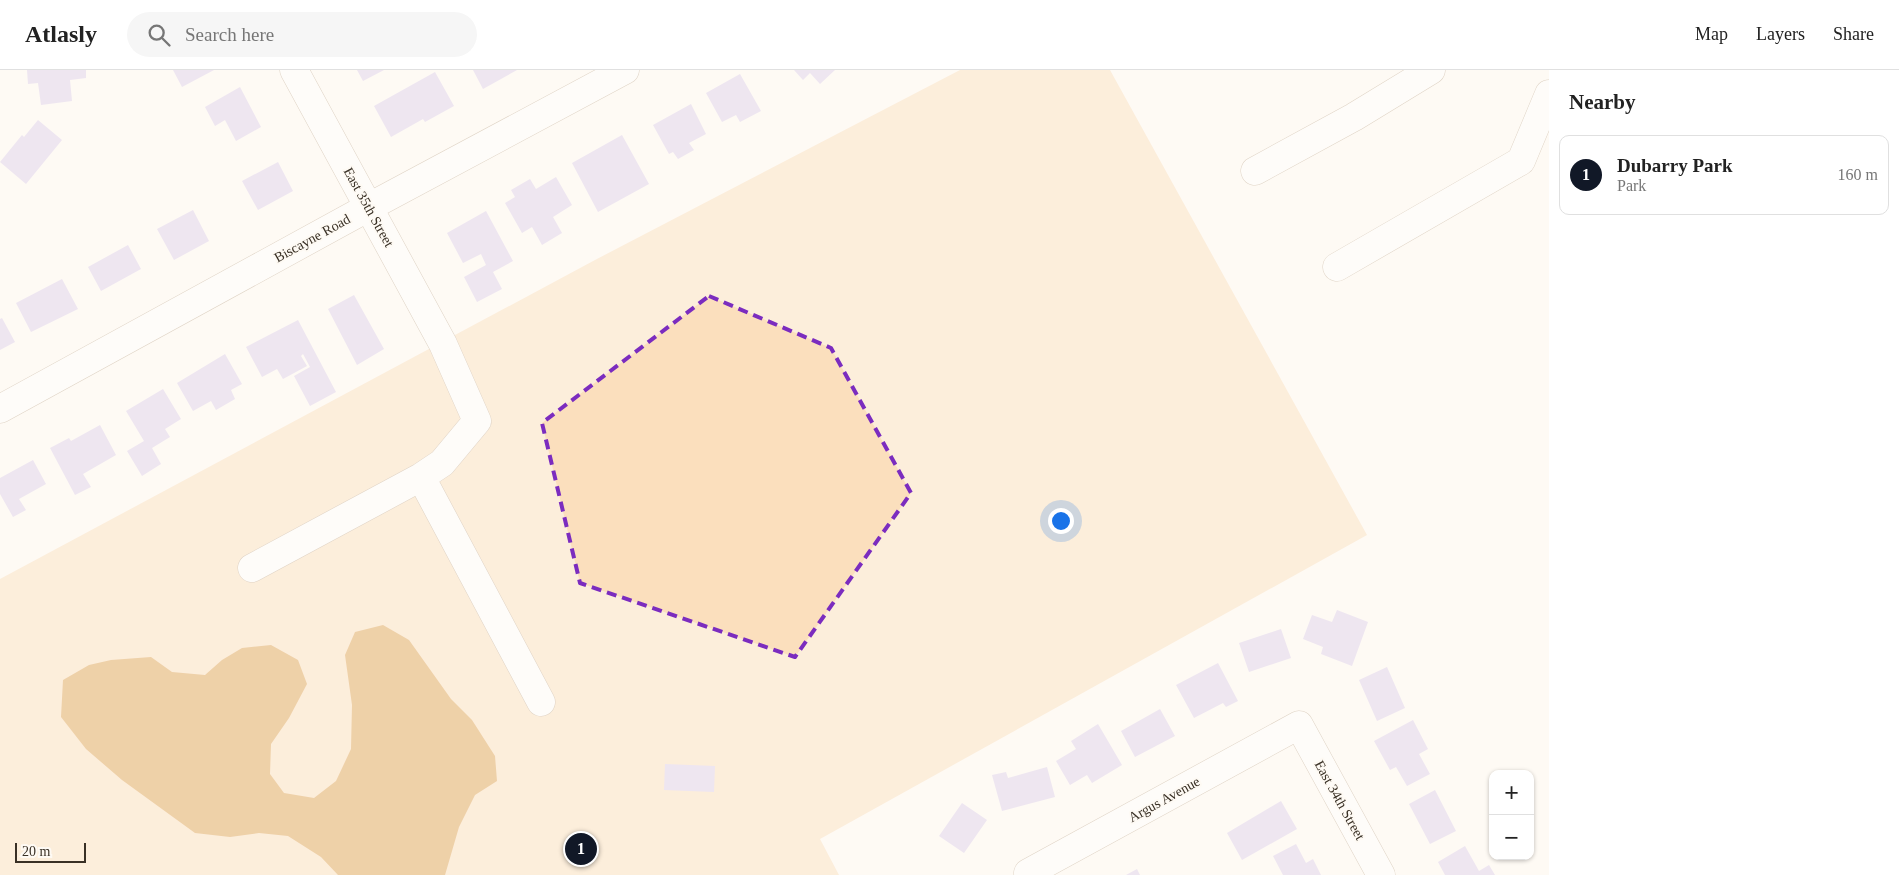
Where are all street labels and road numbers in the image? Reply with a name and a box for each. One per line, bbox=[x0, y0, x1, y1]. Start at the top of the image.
street label: East 35th Street bbox=[341, 165, 397, 250]
street label: Biscayne Road bbox=[272, 211, 353, 265]
street label: East 34th Street bbox=[1312, 758, 1368, 843]
street label: Argus Avenue bbox=[1126, 774, 1203, 825]

